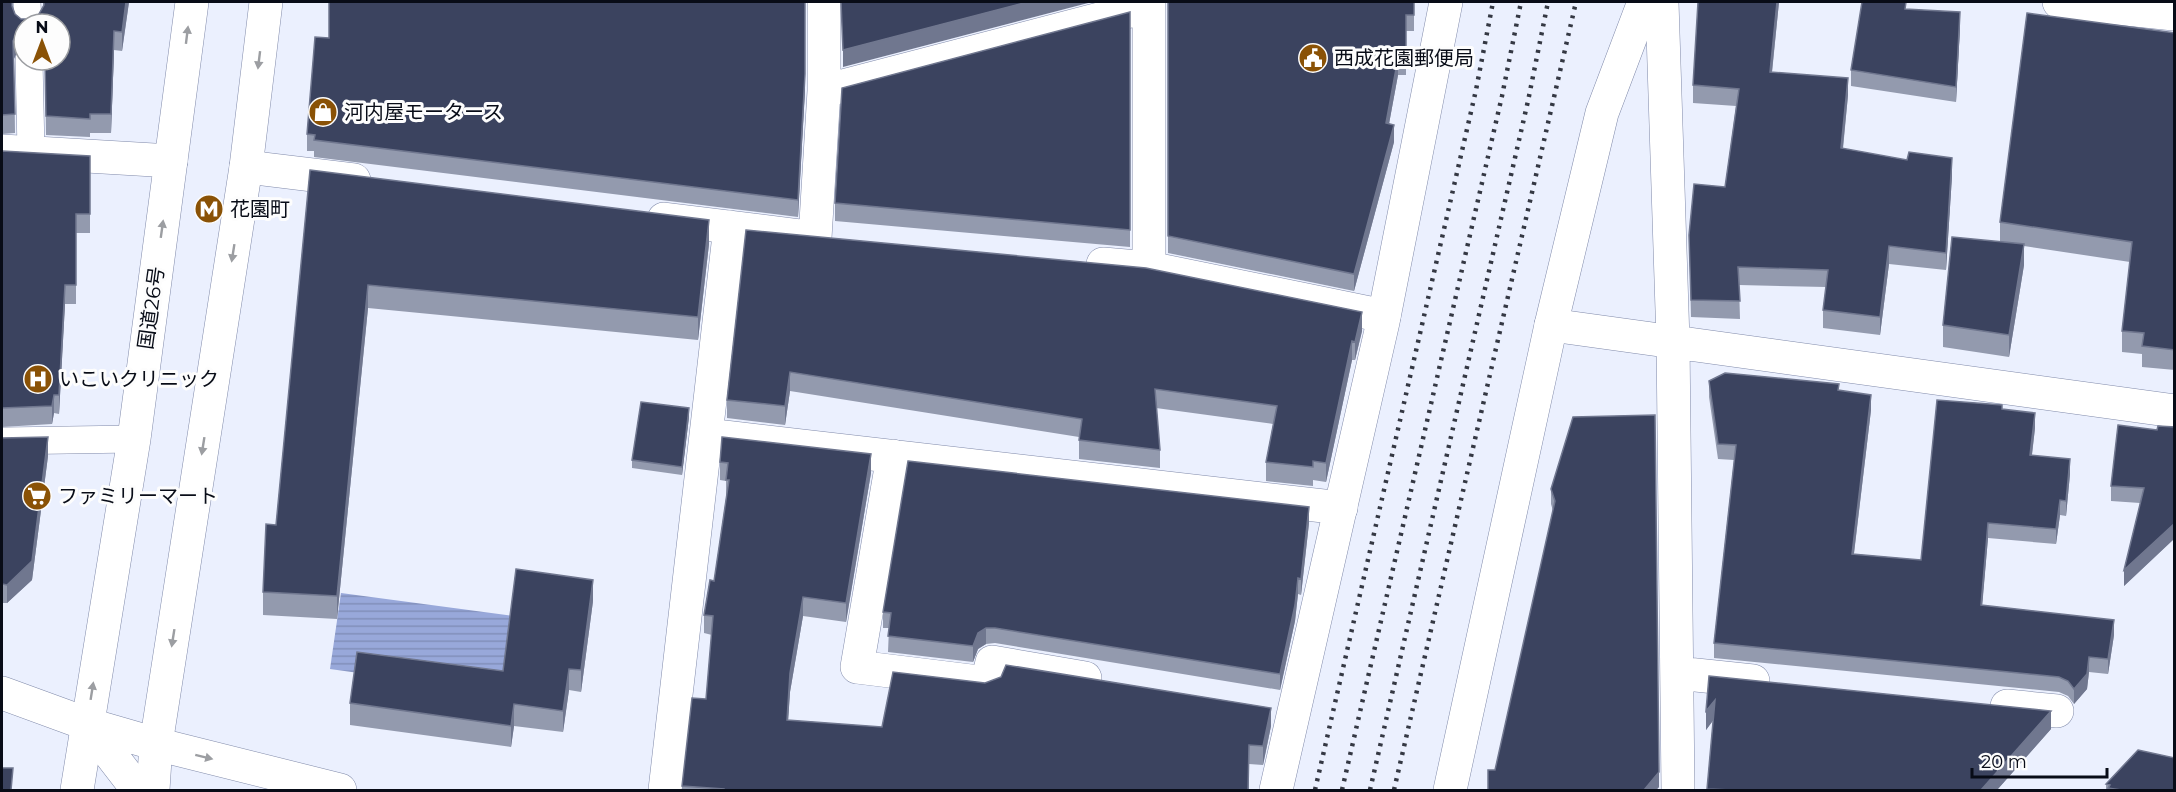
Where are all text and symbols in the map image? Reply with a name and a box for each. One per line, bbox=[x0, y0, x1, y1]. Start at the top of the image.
north arrow bbox=[12, 12, 72, 72]
text: N bbox=[36, 18, 48, 37]
one-way arrow bbox=[183, 26, 192, 45]
public building icon: 西成花園郵便局 bbox=[1297, 42, 1329, 74]
place label: 西成花園郵便局 bbox=[1334, 46, 1474, 70]
one-way arrow bbox=[254, 50, 263, 69]
shop icon: 河内屋モータース bbox=[307, 96, 339, 128]
place label: 河内屋モータース bbox=[344, 100, 503, 124]
metro station icon: 花園町 bbox=[193, 193, 225, 225]
place label: 花園町 bbox=[230, 197, 290, 221]
one-way arrow bbox=[158, 219, 167, 238]
one-way arrow bbox=[228, 243, 237, 262]
street label: 国道26号 bbox=[133, 265, 169, 351]
hospital icon: いこいクリニック bbox=[22, 363, 54, 395]
place label: いこいクリニック bbox=[59, 367, 219, 391]
one-way arrow bbox=[198, 436, 207, 455]
supermarket icon: ファミリーマート bbox=[21, 480, 53, 512]
place label: ファミリーマート bbox=[58, 484, 218, 508]
one-way arrow bbox=[168, 629, 177, 648]
one-way arrow bbox=[88, 682, 97, 701]
scale bar bbox=[1972, 741, 2107, 779]
text: 20 m bbox=[1981, 751, 2027, 773]
one-way arrow bbox=[195, 752, 213, 762]

